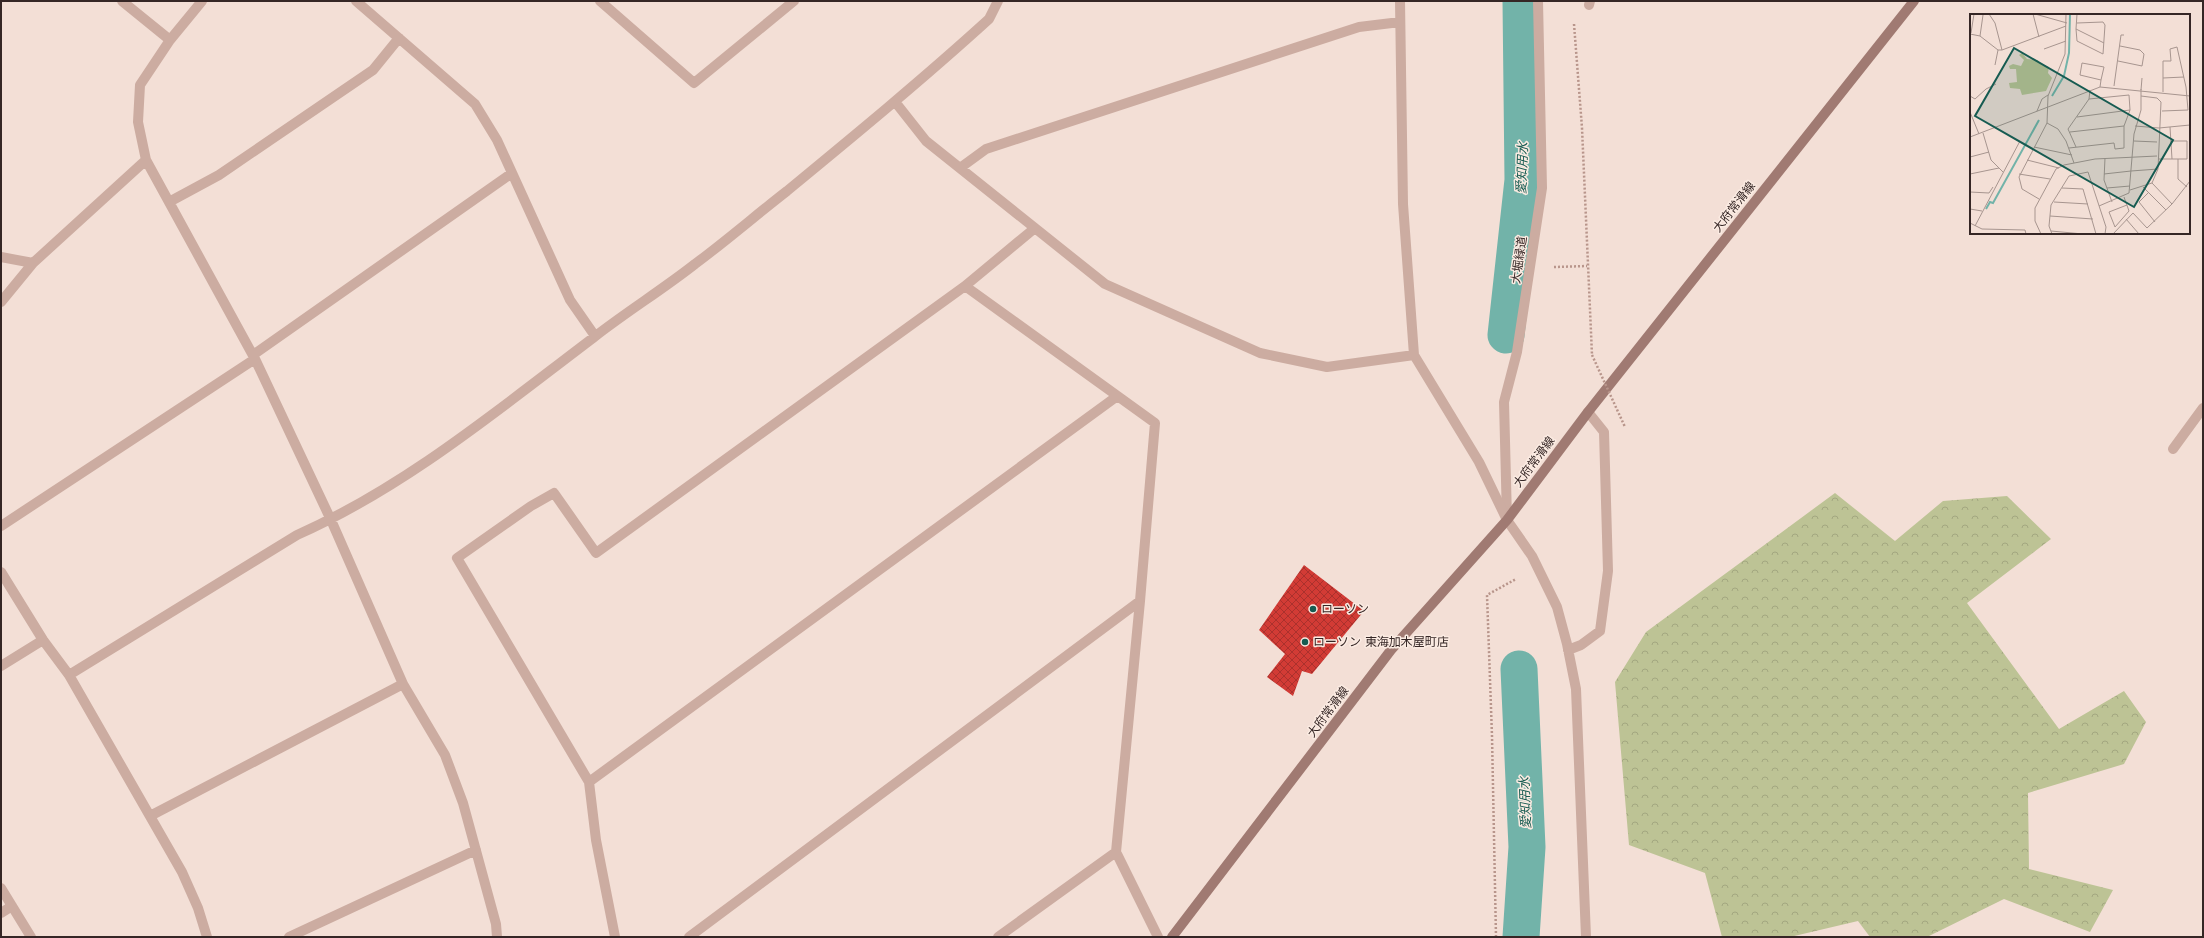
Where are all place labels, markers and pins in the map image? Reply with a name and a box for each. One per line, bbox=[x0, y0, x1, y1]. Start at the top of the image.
place label: ローソン bbox=[1321, 602, 1369, 616]
marker: ローソン bbox=[1308, 604, 1318, 614]
place label: ローソン 東海加木屋町店 bbox=[1313, 635, 1449, 649]
marker: ローソン 東海加木屋町店 bbox=[1300, 637, 1310, 647]

